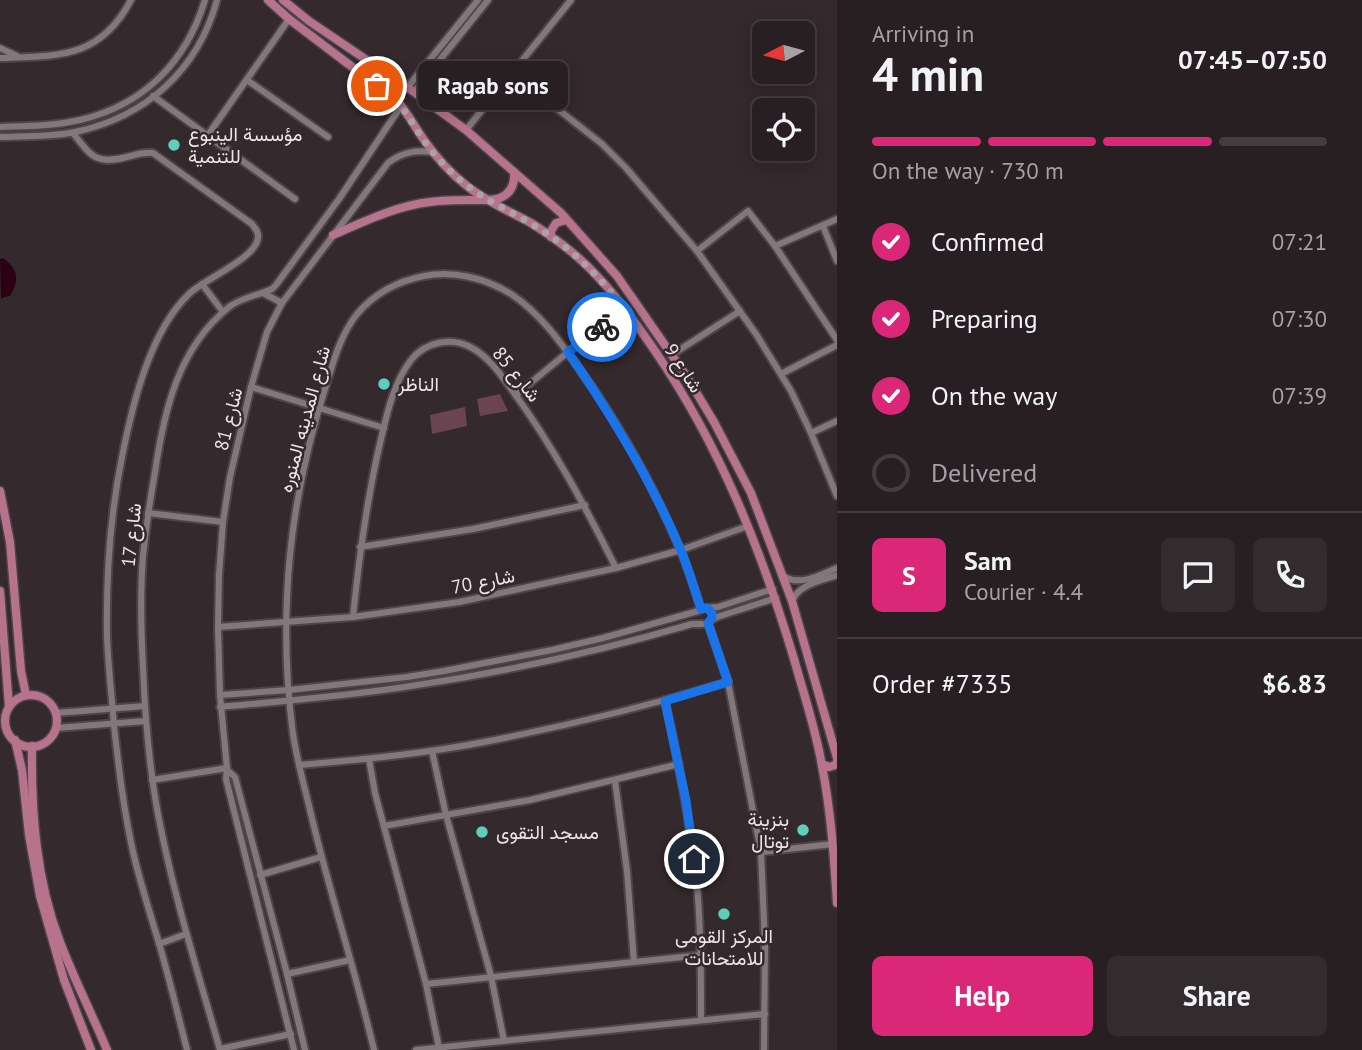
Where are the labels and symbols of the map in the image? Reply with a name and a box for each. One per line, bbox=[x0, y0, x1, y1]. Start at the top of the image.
north arrow bbox=[752, 21, 816, 84]
pin bbox=[347, 56, 407, 116]
callout: Ragab sons bbox=[419, 62, 570, 110]
place label: مؤسسة الينبوع للتنمية bbox=[188, 122, 303, 168]
marker: مؤسسة الينبوع للتنمية bbox=[166, 137, 182, 153]
courier bbox=[567, 292, 637, 362]
street label: شارع 9 bbox=[658, 339, 709, 398]
street label: شارع 85 bbox=[487, 342, 546, 407]
street label: شارع المدينه المنوره bbox=[273, 343, 336, 495]
place label: الناظر bbox=[397, 372, 439, 396]
marker: الناظر bbox=[376, 376, 392, 392]
street label: شارع 81 bbox=[209, 385, 248, 453]
street label: شارع 17 bbox=[116, 502, 147, 568]
street label: شارع 70 bbox=[449, 563, 517, 600]
place label: بنزينة توتال bbox=[747, 807, 789, 853]
place label: مسجد التقوى bbox=[496, 820, 599, 844]
marker: بنزينة توتال bbox=[795, 822, 811, 838]
marker: مسجد التقوى bbox=[474, 824, 490, 840]
pin bbox=[664, 829, 724, 889]
marker: المركز القومى للامتحانات bbox=[716, 906, 732, 922]
place label: المركز القومى للامتحانات bbox=[675, 924, 773, 970]

